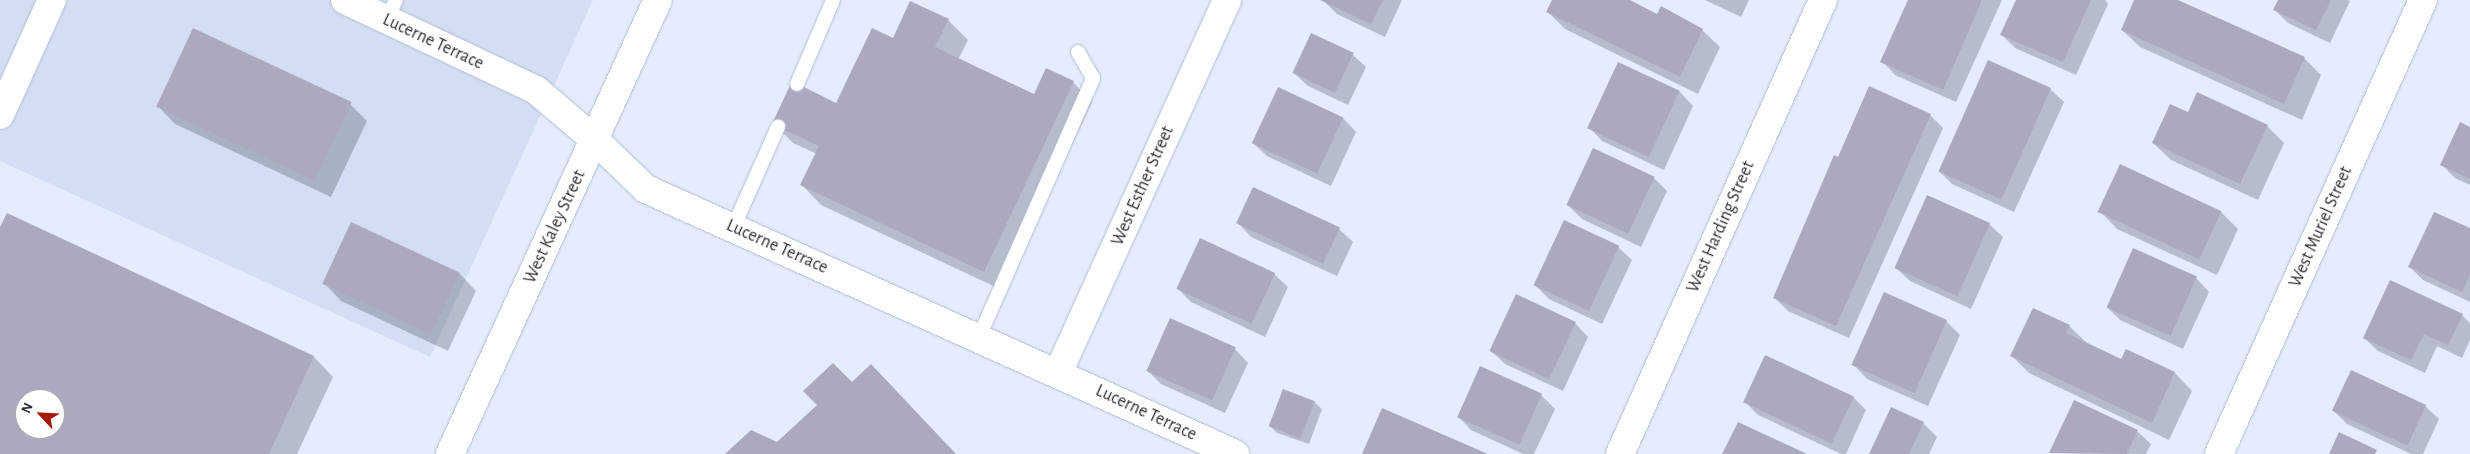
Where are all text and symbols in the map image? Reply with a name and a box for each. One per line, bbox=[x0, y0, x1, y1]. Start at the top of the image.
street label: Lucerne Terrace bbox=[379, 9, 487, 75]
street label: West Esther Street bbox=[1107, 123, 1179, 249]
street label: West Harding Street bbox=[1682, 158, 1760, 296]
street label: West Muriel Street bbox=[2285, 163, 2357, 291]
street label: West Kaley Street bbox=[519, 167, 591, 287]
street label: Lucerne Terrace bbox=[723, 215, 831, 279]
street label: Lucerne Terrace bbox=[1092, 380, 1200, 446]
north arrow bbox=[15, 389, 65, 439]
text: N bbox=[19, 401, 36, 415]

